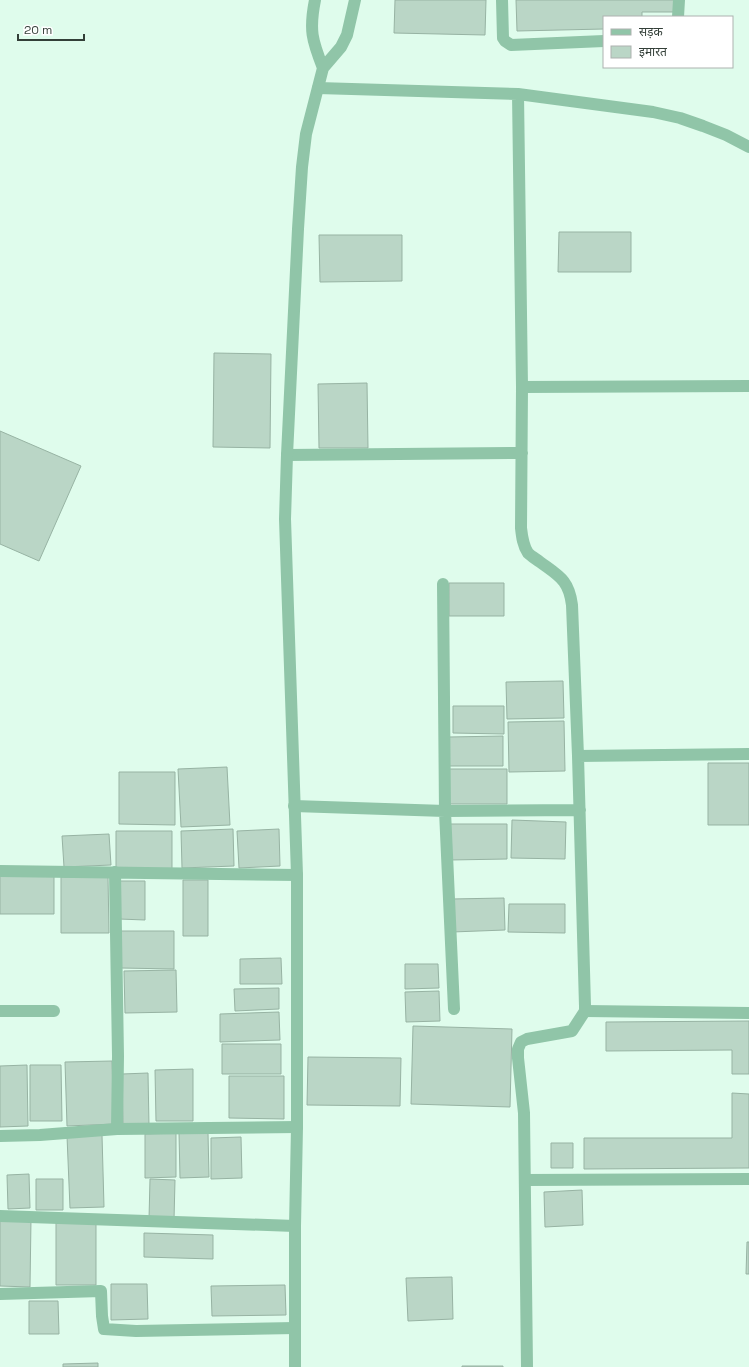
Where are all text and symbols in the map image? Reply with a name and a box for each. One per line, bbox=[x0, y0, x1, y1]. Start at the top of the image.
scale bar bbox=[18, 16, 84, 42]
legend bbox=[603, 16, 733, 68]
text: 20 m bbox=[24, 22, 52, 38]
text: सड़क bbox=[639, 24, 664, 40]
text: इमारत bbox=[639, 44, 668, 60]

